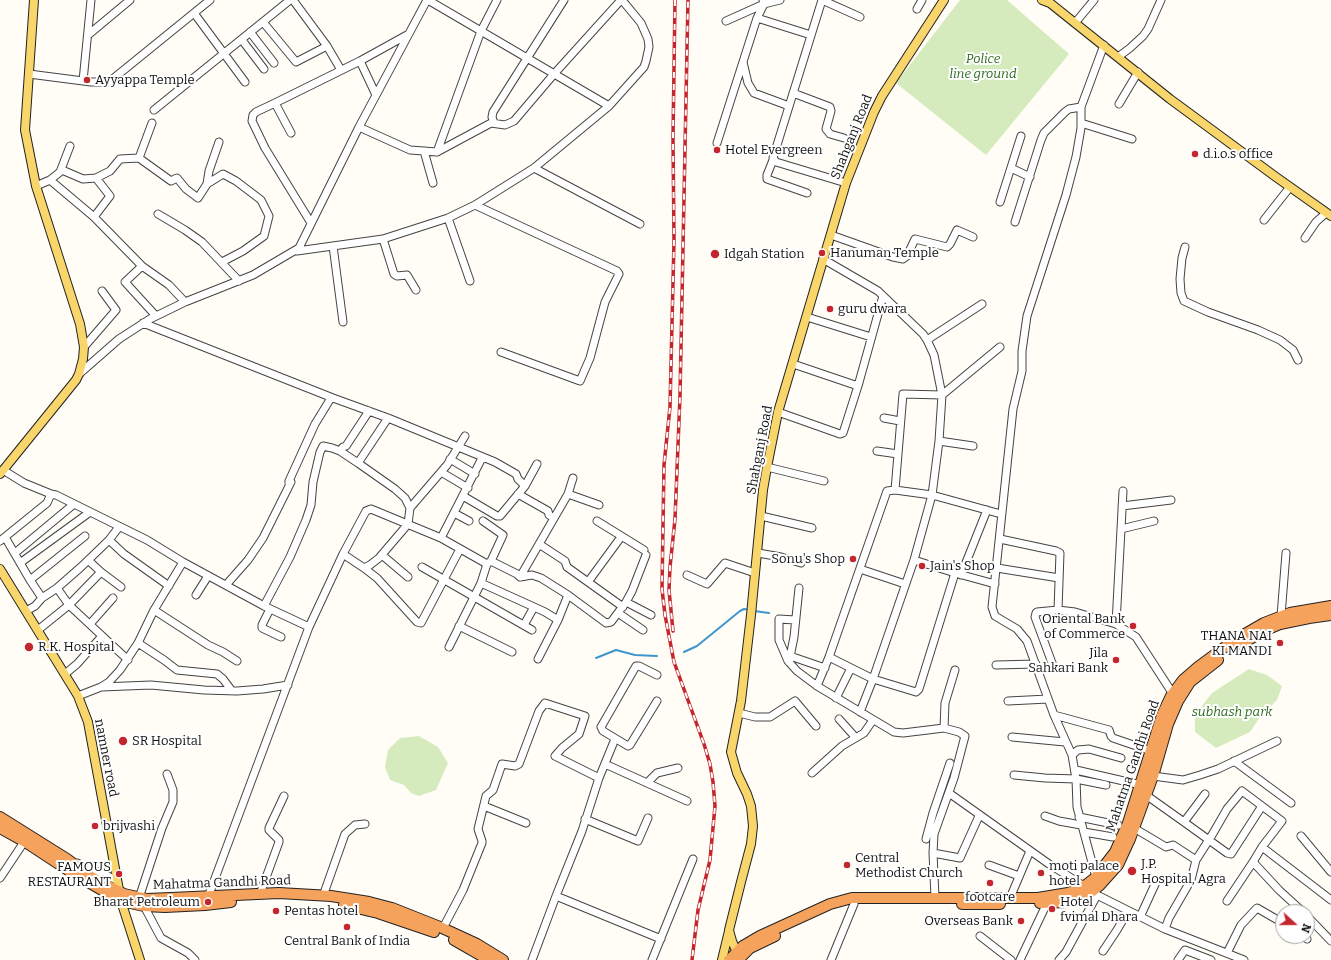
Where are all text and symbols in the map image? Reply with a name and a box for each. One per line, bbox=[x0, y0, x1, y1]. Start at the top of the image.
park label: Police line ground bbox=[949, 51, 1017, 82]
place label: Ayyappa Temple bbox=[95, 72, 195, 88]
marker: Ayyappa Temple bbox=[82, 75, 92, 85]
street label: Shahganj Road bbox=[828, 92, 876, 182]
place label: Hotel Evergreen bbox=[725, 142, 822, 158]
marker: Hotel Evergreen bbox=[712, 145, 722, 155]
place label: d.i.o.s office bbox=[1203, 146, 1273, 162]
marker: d.i.o.s office bbox=[1190, 149, 1200, 159]
place label: Hanuman Temple bbox=[830, 245, 939, 261]
place label: Idgah Station bbox=[724, 246, 805, 262]
marker: Idgah Station bbox=[709, 248, 721, 260]
marker: Hanuman Temple bbox=[817, 248, 827, 258]
place label: guru dwara bbox=[838, 301, 907, 317]
marker: guru dwara bbox=[825, 304, 835, 314]
street label: Shahganj Road bbox=[744, 404, 776, 496]
place label: Sonu's Shop bbox=[771, 551, 845, 567]
marker: Sonu's Shop bbox=[848, 554, 858, 564]
place label: Jain's Shop bbox=[930, 558, 995, 574]
marker: Jain's Shop bbox=[917, 561, 927, 571]
place label: Oriental Bank of Commerce bbox=[1042, 611, 1125, 642]
marker: Oriental Bank of Commerce bbox=[1128, 621, 1138, 631]
place label: THANA NAI KI MANDI bbox=[1201, 628, 1272, 659]
marker: THANA NAI KI MANDI bbox=[1275, 638, 1285, 648]
place label: R.K. Hospital bbox=[38, 639, 114, 655]
marker: R.K. Hospital bbox=[23, 641, 35, 653]
place label: Jila Sahkari Bank bbox=[1028, 645, 1108, 676]
marker: Jila Sahkari Bank bbox=[1111, 655, 1121, 665]
street label: Mahatma Gandhi Road bbox=[1103, 698, 1163, 834]
park label: subhash park bbox=[1192, 704, 1272, 720]
street label: namner road bbox=[91, 718, 121, 798]
place label: SR Hospital bbox=[132, 733, 202, 749]
marker: SR Hospital bbox=[117, 735, 129, 747]
place label: brijvashi bbox=[103, 818, 155, 834]
marker: brijvashi bbox=[90, 821, 100, 831]
place label: Central Methodist Church bbox=[855, 850, 963, 881]
place label: J.P. Hospital, Agra bbox=[1141, 856, 1226, 887]
place label: moti palace hotel bbox=[1049, 858, 1119, 889]
place label: FAMOUS RESTAURANT bbox=[28, 859, 111, 890]
marker: Central Methodist Church bbox=[842, 860, 852, 870]
marker: J.P. Hospital, Agra bbox=[1126, 865, 1138, 877]
marker: moti palace hotel bbox=[1036, 868, 1046, 878]
marker: FAMOUS RESTAURANT bbox=[114, 869, 124, 879]
street label: Mahatma Gandhi Road bbox=[153, 873, 291, 893]
marker: footcare bbox=[985, 878, 995, 888]
place label: footcare bbox=[965, 889, 1015, 905]
place label: Bharat Petroleum bbox=[93, 894, 200, 910]
place label: Hotel fvimal Dhara bbox=[1060, 894, 1138, 925]
marker: Bharat Petroleum bbox=[203, 897, 213, 907]
place label: Pentas hotel bbox=[284, 903, 358, 919]
marker: Hotel fvimal Dhara bbox=[1047, 904, 1057, 914]
north arrow bbox=[1275, 904, 1315, 944]
marker: Pentas hotel bbox=[271, 906, 281, 916]
place label: Overseas Bank bbox=[924, 913, 1013, 929]
marker: Overseas Bank bbox=[1016, 916, 1026, 926]
marker: Central Bank of India bbox=[342, 922, 352, 932]
text: N bbox=[1298, 922, 1313, 934]
place label: Central Bank of India bbox=[284, 933, 410, 949]

